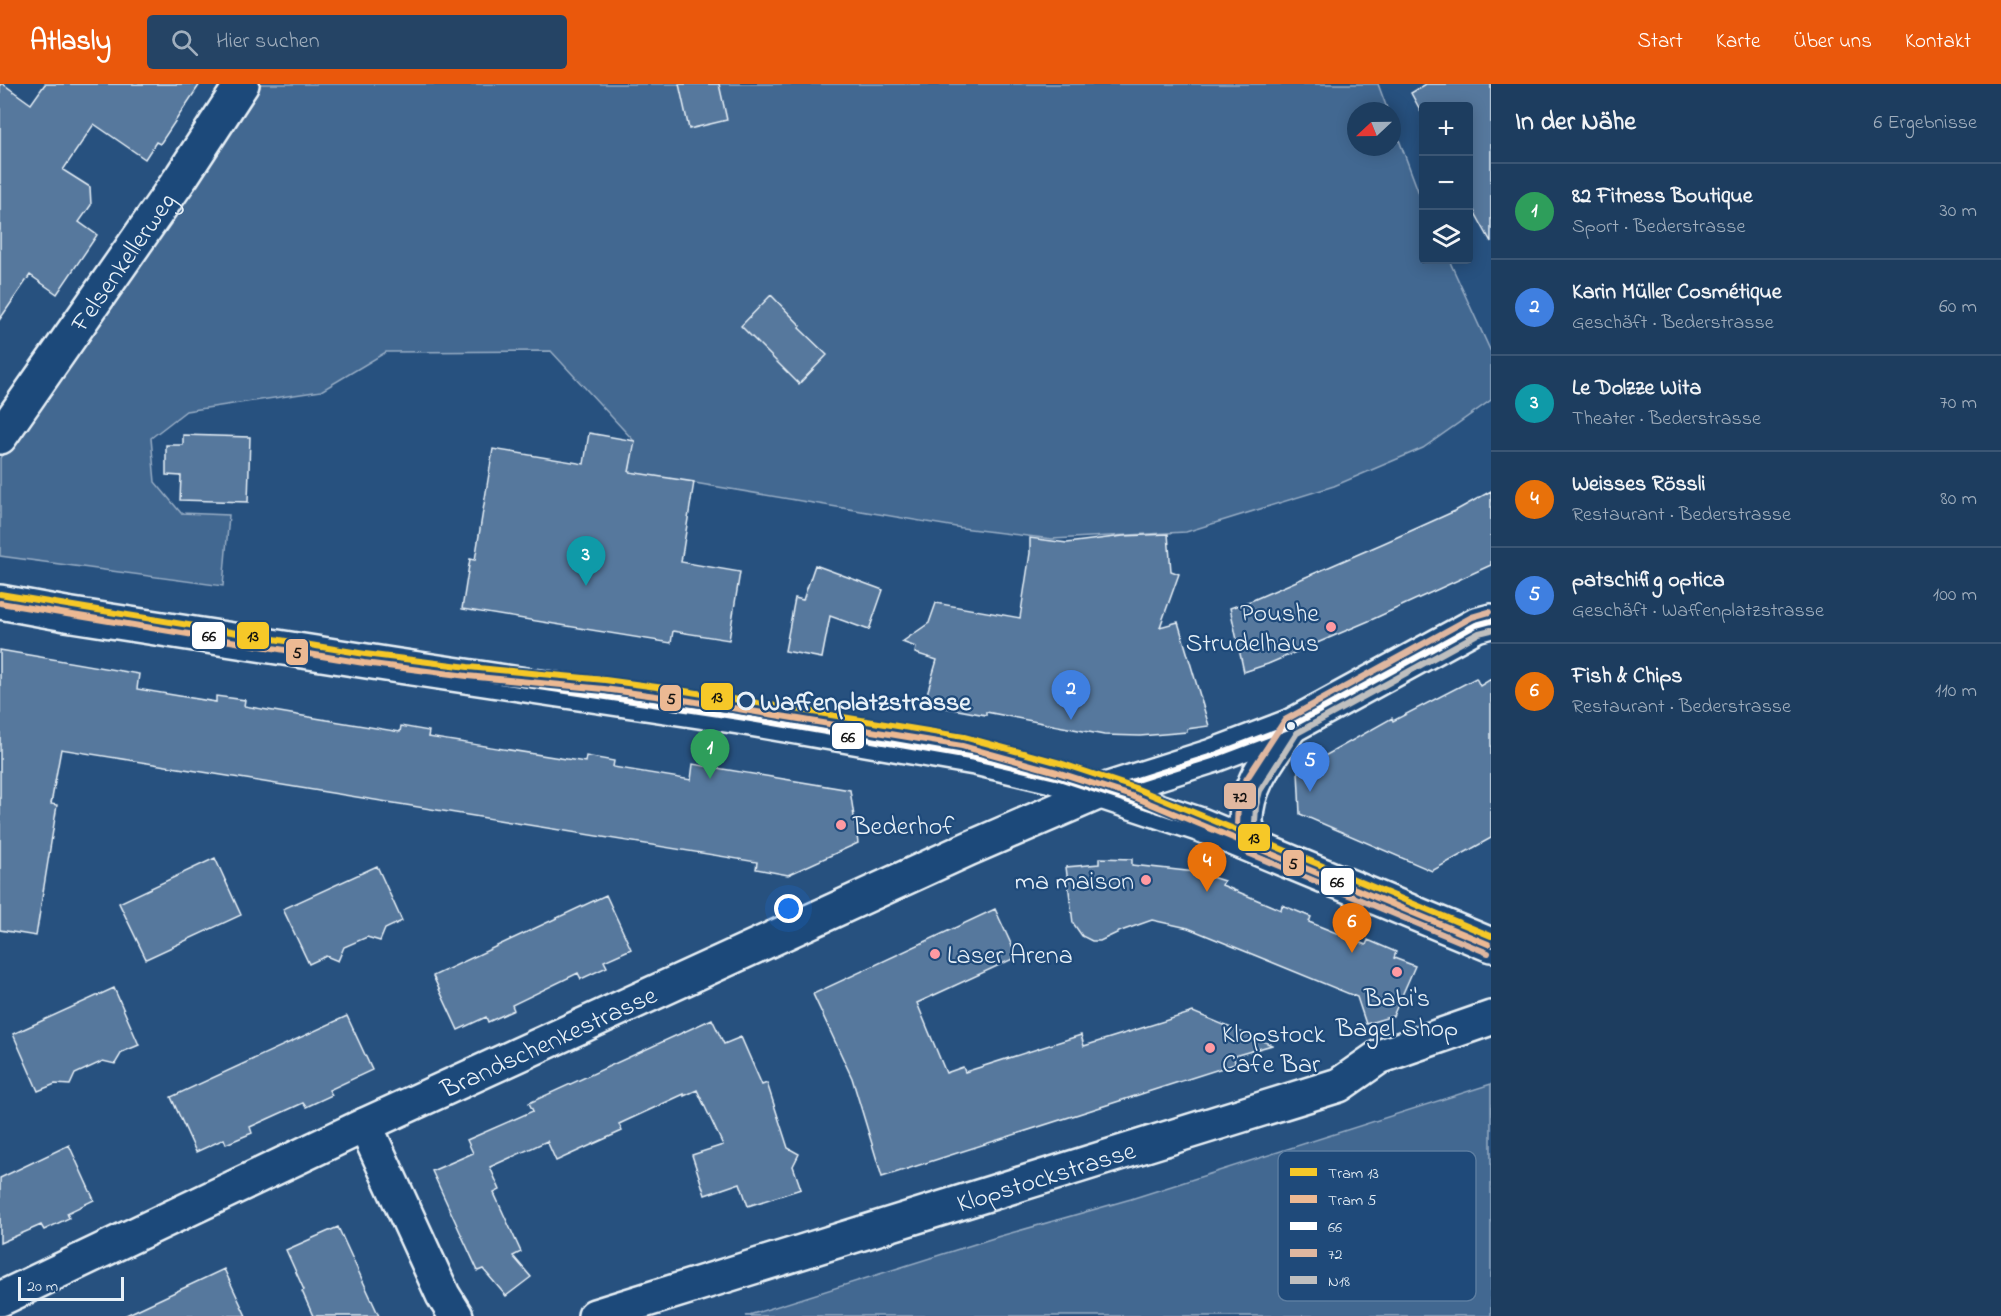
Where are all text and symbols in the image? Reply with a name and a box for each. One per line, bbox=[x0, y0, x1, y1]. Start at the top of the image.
search box bbox=[147, 15, 567, 69]
text: Atlasly bbox=[30, 22, 111, 63]
icon: search bbox=[168, 26, 201, 59]
text: Hier suchen bbox=[216, 26, 320, 58]
text: Start bbox=[1637, 27, 1683, 57]
text: Karte bbox=[1716, 27, 1760, 57]
text: Über uns bbox=[1793, 27, 1872, 57]
text: Kontakt bbox=[1905, 27, 1971, 57]
north arrow bbox=[1347, 102, 1401, 156]
map controls bbox=[1419, 102, 1473, 264]
button: + bbox=[1419, 102, 1473, 156]
text: In der Nähe bbox=[1515, 104, 1636, 142]
text: 6 Ergebnisse bbox=[1874, 109, 1977, 138]
button: − bbox=[1419, 156, 1473, 210]
text: 82 Fitness Boutique bbox=[1572, 181, 1753, 213]
street label: Felsenkellerweg bbox=[62, 186, 187, 342]
text: 1 bbox=[1531, 197, 1538, 226]
text: 30 m bbox=[1940, 197, 1977, 226]
button: layers bbox=[1419, 210, 1473, 264]
text: Sport · Bederstrasse bbox=[1572, 213, 1745, 242]
text: Karin Müller Cosmétique bbox=[1572, 277, 1782, 309]
text: 2 bbox=[1530, 293, 1539, 322]
text: 60 m bbox=[1939, 293, 1977, 322]
text: Geschäft · Bederstrasse bbox=[1572, 309, 1774, 338]
text: Le Dolzze Wita bbox=[1572, 373, 1701, 405]
text: 3 bbox=[1530, 389, 1539, 418]
text: 70 m bbox=[1940, 389, 1977, 418]
text: Theater · Bederstrasse bbox=[1572, 405, 1761, 434]
text: Weisses Rössli bbox=[1572, 469, 1705, 501]
text: 4 bbox=[1530, 485, 1539, 514]
text: 80 m bbox=[1940, 485, 1977, 514]
text: Restaurant · Bederstrasse bbox=[1572, 501, 1791, 530]
pin: 3 bbox=[566, 536, 606, 586]
text: patschifig optica bbox=[1572, 565, 1725, 597]
text: 5 bbox=[1529, 581, 1540, 610]
text: 100 m bbox=[1933, 581, 1977, 610]
place label: Poushe Strudelhaus bbox=[1186, 596, 1319, 664]
text: Geschäft · Waffenplatzstrasse bbox=[1572, 597, 1824, 626]
marker: Poushe Strudelhaus bbox=[1324, 620, 1338, 634]
line badge: 66 bbox=[191, 621, 226, 650]
line badge: 13 bbox=[236, 621, 270, 650]
text: 66 bbox=[201, 625, 217, 649]
text: 13 bbox=[247, 625, 259, 649]
line badge: 5 bbox=[285, 638, 309, 666]
text: 5 bbox=[292, 642, 302, 666]
text: Fish & Chips bbox=[1572, 661, 1683, 693]
pin: 2 bbox=[1052, 670, 1090, 720]
text: 6 bbox=[1530, 677, 1539, 706]
text: 110 m bbox=[1935, 677, 1977, 706]
line badge: 13 bbox=[700, 682, 734, 711]
line badge: 5 bbox=[659, 684, 682, 712]
place label: Waffenplatzstrasse bbox=[760, 685, 972, 723]
text: 13 bbox=[711, 686, 723, 710]
text: 5 bbox=[666, 688, 676, 712]
marker: Waffenplatzstrasse bbox=[737, 692, 755, 710]
text: Restaurant · Bederstrasse bbox=[1572, 693, 1791, 722]
unlabelled marker bbox=[1285, 720, 1297, 732]
line badge: 66 bbox=[831, 722, 865, 750]
text: 66 bbox=[840, 726, 856, 750]
pin: 1 bbox=[690, 730, 730, 779]
pin: 5 bbox=[1290, 742, 1330, 792]
line badge: 72 bbox=[1223, 782, 1257, 810]
text: 72 bbox=[1233, 786, 1247, 810]
place label: Bederhof bbox=[852, 809, 955, 847]
marker: Bederhof bbox=[834, 818, 848, 832]
line badge: 13 bbox=[1237, 823, 1271, 852]
text: 13 bbox=[1248, 827, 1260, 851]
pin: 4 bbox=[1188, 842, 1226, 892]
line badge: 5 bbox=[1282, 849, 1305, 877]
text: 5 bbox=[1288, 853, 1298, 877]
place label: ma maison bbox=[1015, 864, 1134, 902]
line badge: 66 bbox=[1320, 867, 1355, 896]
text: 66 bbox=[1329, 871, 1345, 895]
marker: ma maison bbox=[1139, 873, 1153, 887]
your location bbox=[774, 894, 803, 923]
pin: 6 bbox=[1332, 904, 1372, 953]
place label: Laser Arena bbox=[947, 938, 1073, 976]
marker: Laser Arena bbox=[928, 947, 942, 961]
marker: Babi's Bagel Shop bbox=[1390, 965, 1404, 979]
street label: Brandschenkestrasse bbox=[434, 978, 664, 1110]
place label: Babi's Bagel Shop bbox=[1335, 981, 1458, 1049]
place label: Klopstock Cafe Bar bbox=[1222, 1017, 1326, 1085]
marker: Klopstock Cafe Bar bbox=[1203, 1041, 1217, 1055]
street label: Klopstockstrasse bbox=[953, 1133, 1141, 1225]
legend bbox=[1278, 1151, 1476, 1301]
text: Tram 13 bbox=[1328, 1162, 1379, 1186]
text: Tram 5 bbox=[1328, 1189, 1376, 1213]
text: 66 bbox=[1328, 1216, 1342, 1240]
text: 72 bbox=[1328, 1243, 1343, 1267]
text: N18 bbox=[1328, 1270, 1350, 1294]
scale bar bbox=[18, 1274, 124, 1302]
text: 20 m bbox=[27, 1275, 58, 1299]

